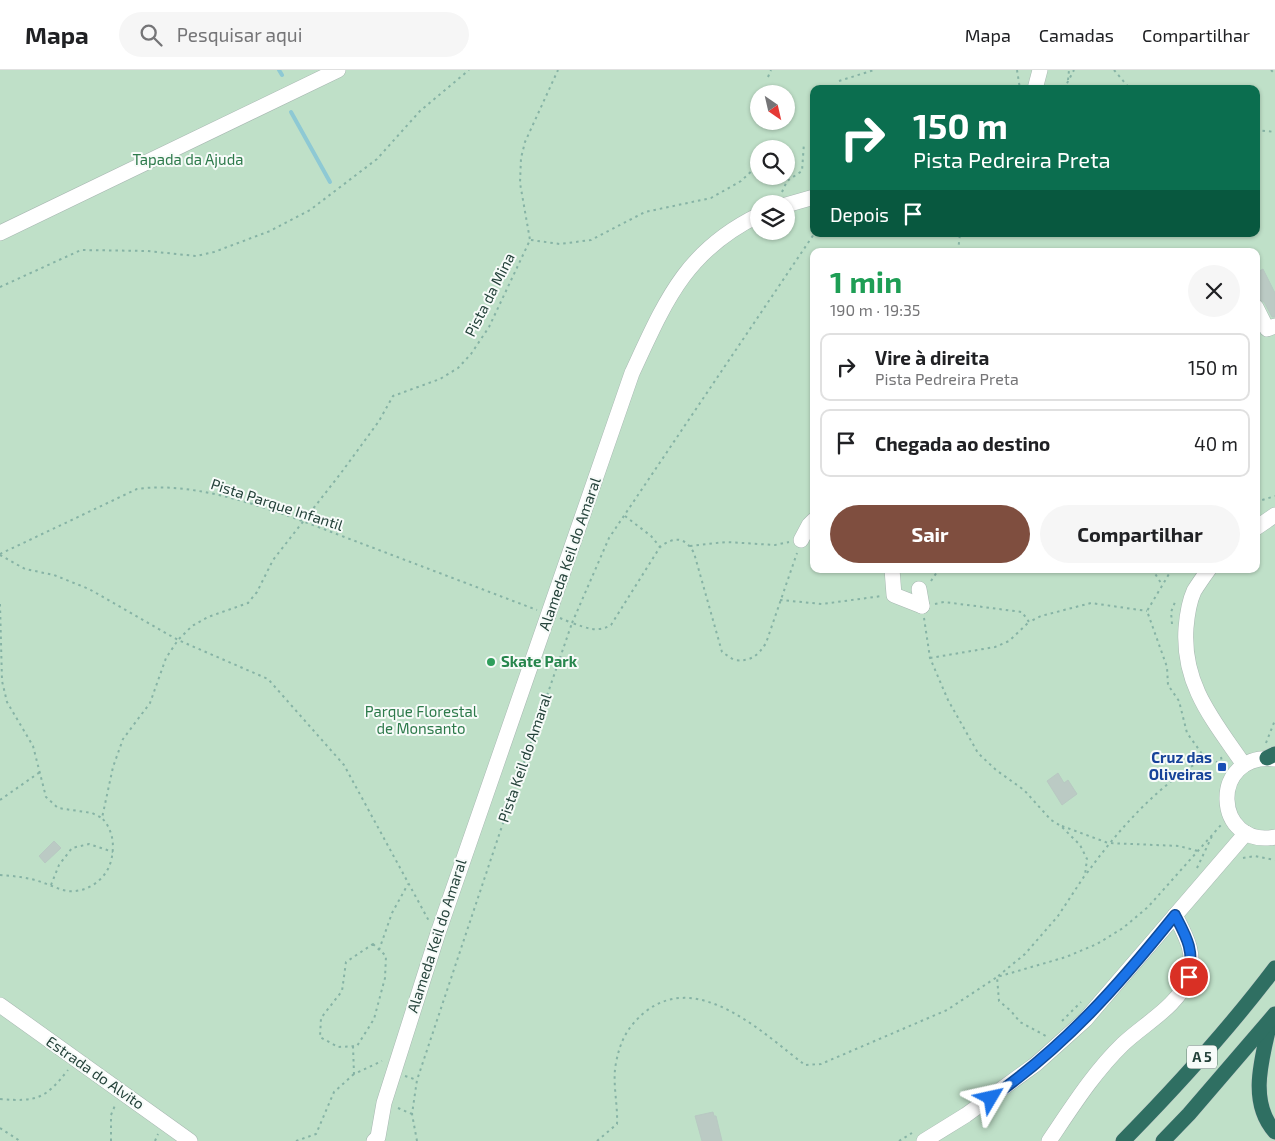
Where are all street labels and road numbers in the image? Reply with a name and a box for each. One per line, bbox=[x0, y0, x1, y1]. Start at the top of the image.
street label: Pista da Mina bbox=[460, 250, 518, 339]
street label: Pista Parque Infantil bbox=[209, 474, 346, 534]
street label: Alameda Keil do Amaral bbox=[534, 474, 604, 633]
street label: Pista Keil do Amaral bbox=[494, 690, 555, 824]
street label: Alameda Keil do Amaral bbox=[403, 856, 470, 1015]
street label: Estrada do Alvito bbox=[43, 1032, 148, 1113]
road number: A 5 bbox=[1187, 1046, 1217, 1069]

